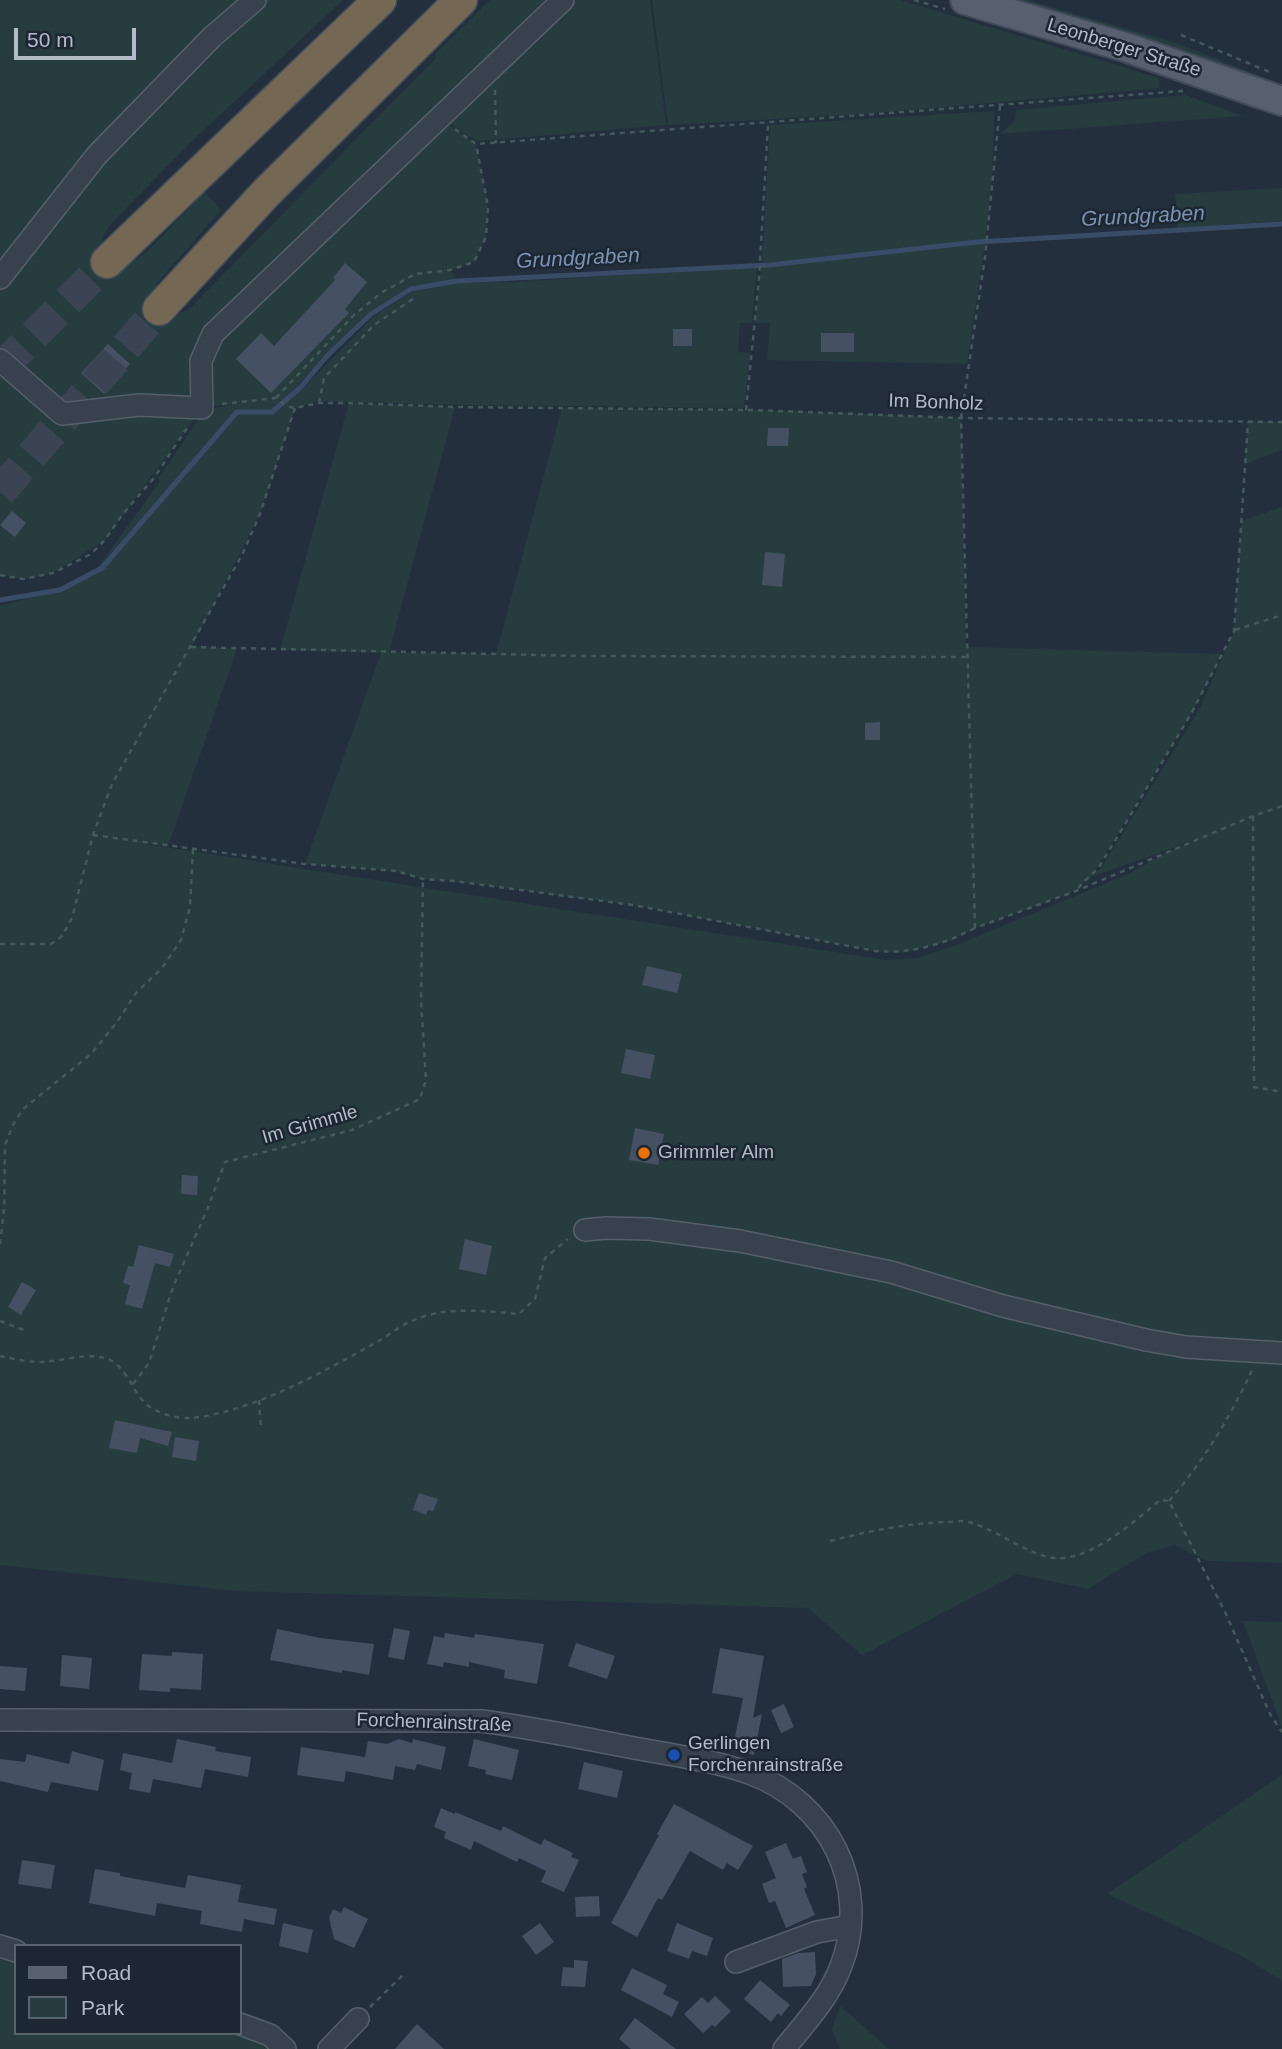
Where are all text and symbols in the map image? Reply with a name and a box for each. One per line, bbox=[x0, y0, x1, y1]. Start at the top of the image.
scale bar bbox=[18, 14, 140, 58]
street label: Leonberger Straße bbox=[1044, 14, 1204, 82]
text: 50 m bbox=[27, 28, 74, 51]
water label: Grundgraben bbox=[1081, 201, 1205, 233]
water label: Grundgraben bbox=[516, 243, 640, 275]
street label: Im Bonholz bbox=[888, 390, 984, 416]
street label: Im Grimmle bbox=[260, 1101, 360, 1149]
place label: Grimmler Alm bbox=[658, 1142, 774, 1164]
marker: Grimmler Alm bbox=[636, 1145, 652, 1161]
street label: Forchenrainstraße bbox=[356, 1709, 512, 1737]
place label: Gerlingen Forchenrainstraße bbox=[688, 1733, 843, 1777]
marker: Gerlingen Forchenrainstraße bbox=[666, 1747, 682, 1763]
legend bbox=[14, 1944, 242, 2035]
text: Road bbox=[81, 1961, 131, 1984]
text: Park bbox=[81, 1996, 124, 2019]

